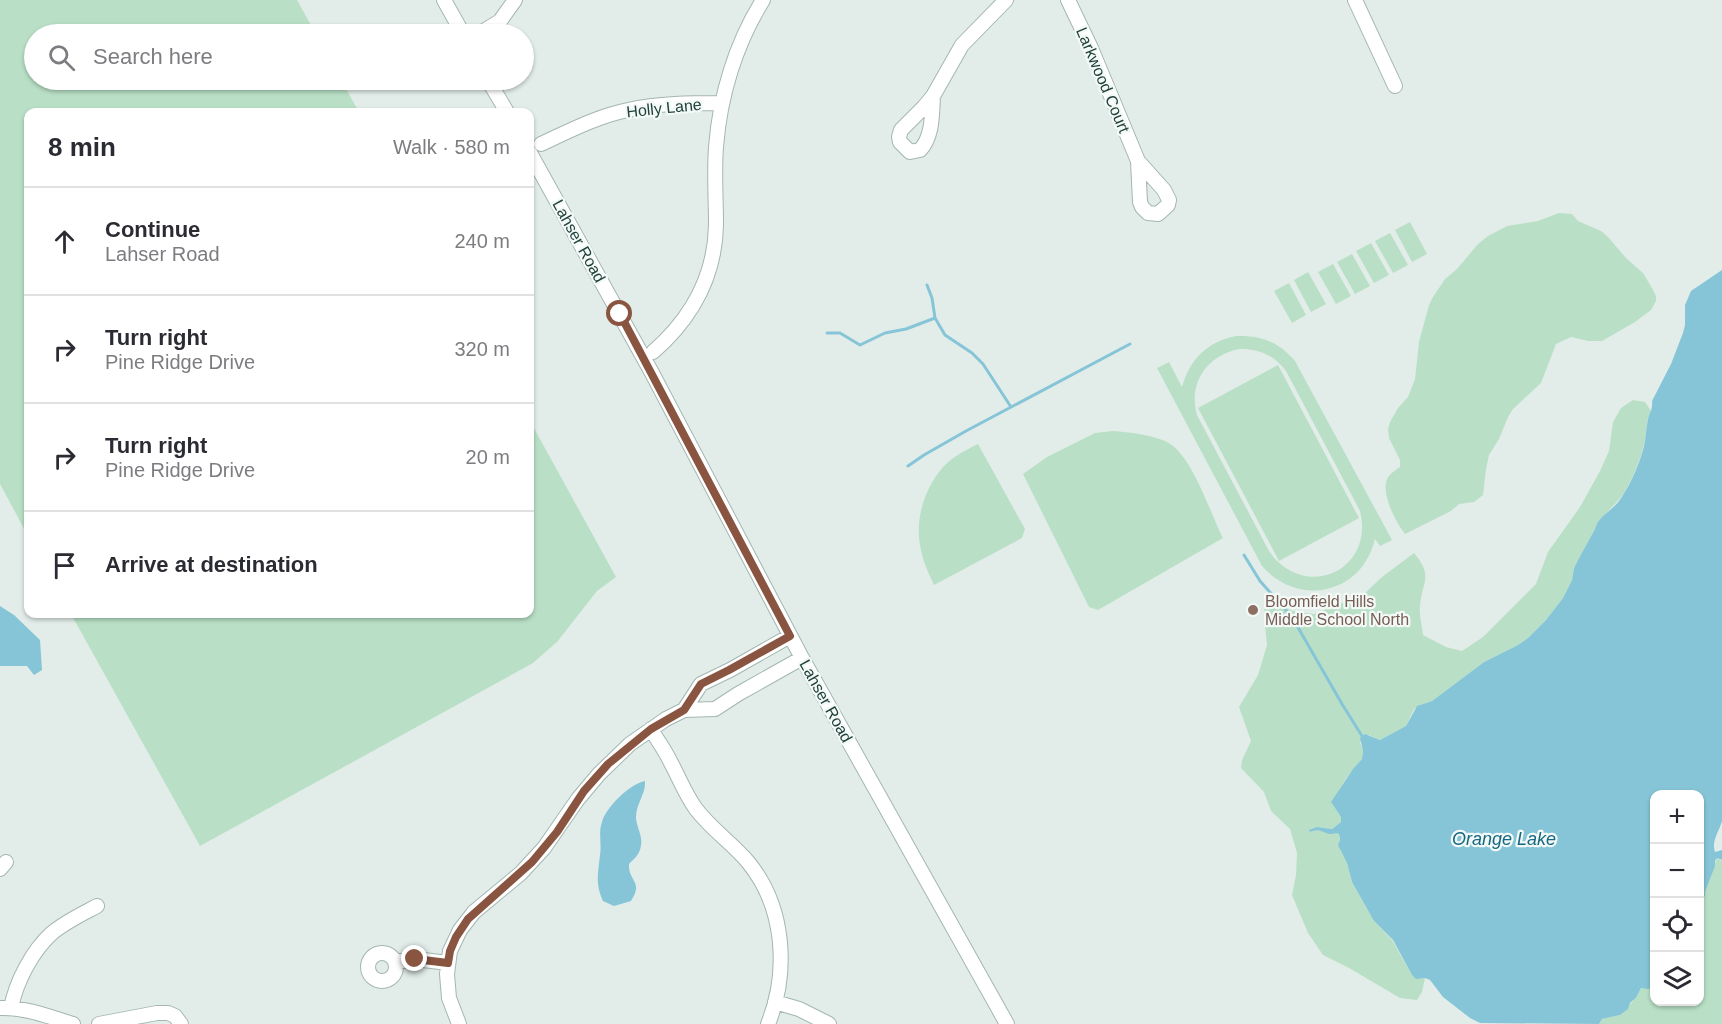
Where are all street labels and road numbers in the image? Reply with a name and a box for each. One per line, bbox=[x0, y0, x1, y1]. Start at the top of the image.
street label: Larkwood Court bbox=[1073, 25, 1133, 136]
street label: Holly Lane bbox=[626, 96, 703, 120]
street label: Lahser Road bbox=[549, 197, 609, 285]
street label: Lahser Road bbox=[796, 657, 856, 745]

